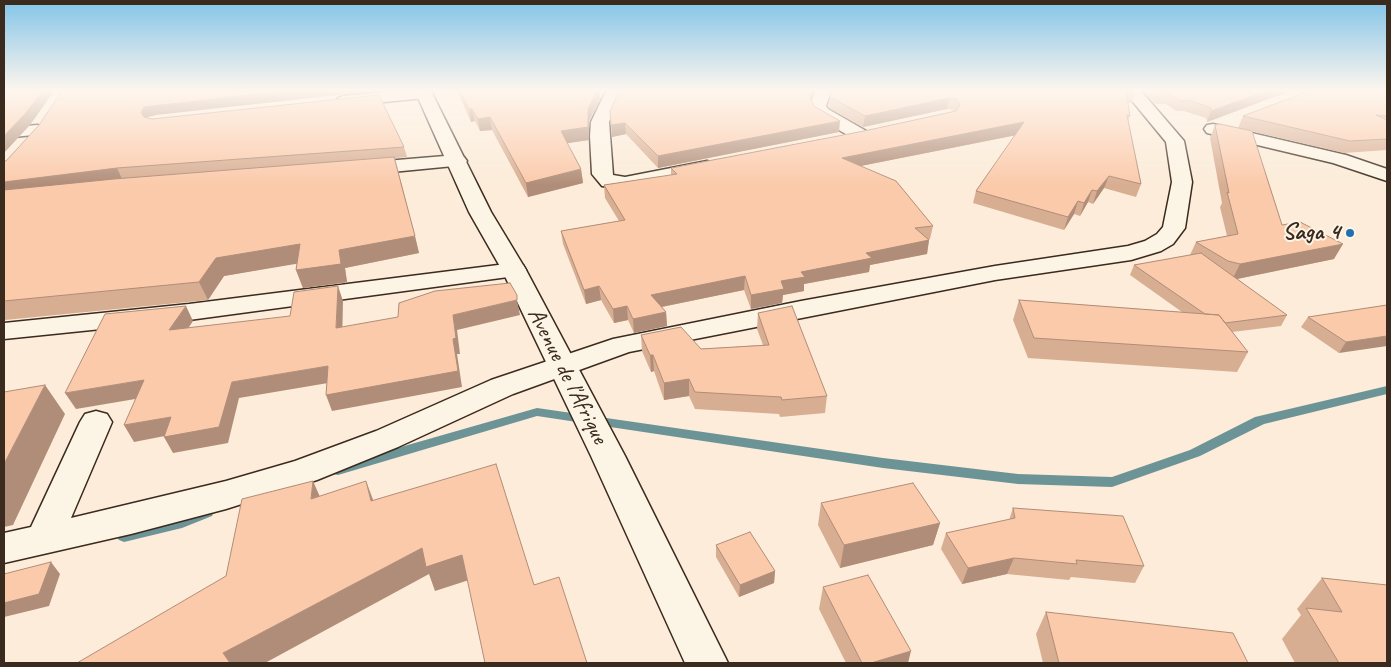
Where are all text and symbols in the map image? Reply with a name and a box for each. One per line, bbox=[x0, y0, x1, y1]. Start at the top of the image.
place label: Saga 4 bbox=[1282, 219, 1340, 247]
marker: Saga 4 bbox=[1344, 227, 1356, 239]
street label: Avenue de l'Afrique bbox=[520, 303, 614, 449]

